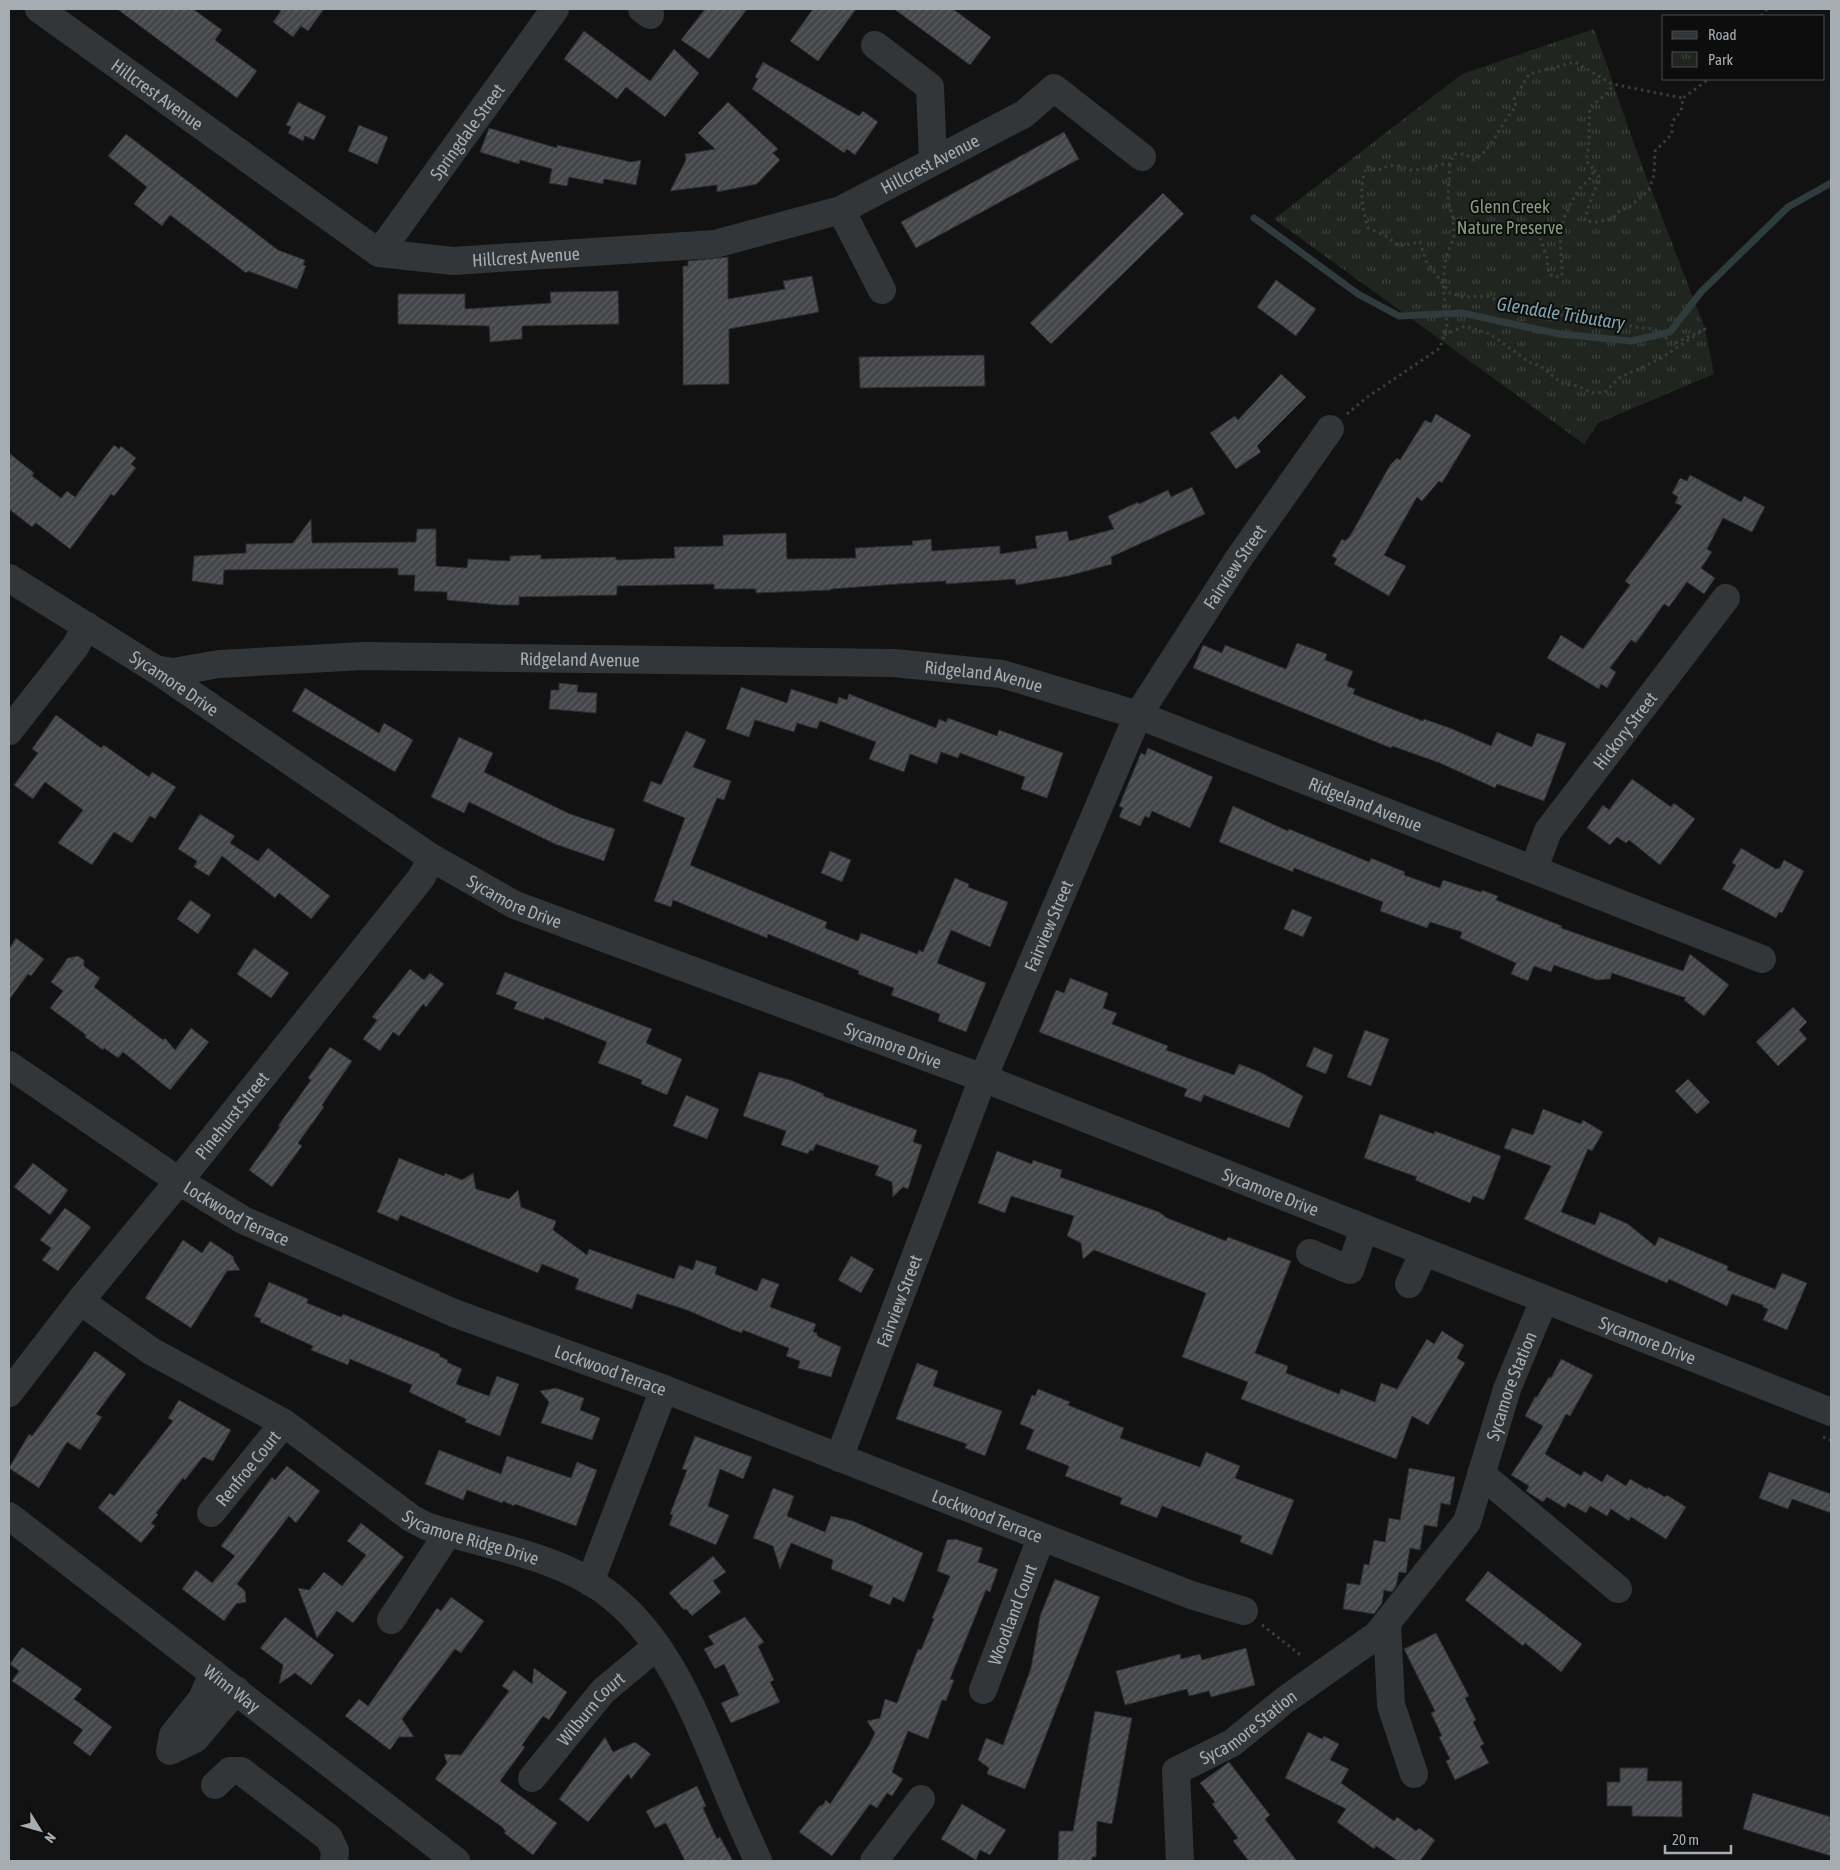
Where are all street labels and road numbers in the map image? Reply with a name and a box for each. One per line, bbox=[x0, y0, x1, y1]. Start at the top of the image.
street label: Hillcrest Avenue bbox=[108, 54, 208, 134]
street label: Springdale Street bbox=[425, 79, 508, 183]
street label: Hillcrest Avenue bbox=[877, 129, 982, 198]
street label: Hillcrest Avenue bbox=[471, 242, 581, 270]
street label: Fairview Street bbox=[1199, 520, 1270, 613]
street label: Sycamore Drive bbox=[126, 646, 223, 720]
street label: Ridgeland Avenue bbox=[520, 648, 640, 670]
street label: Ridgeland Avenue bbox=[924, 656, 1045, 696]
street label: Hickory Street bbox=[1588, 688, 1661, 773]
street label: Ridgeland Avenue bbox=[1306, 772, 1425, 836]
street label: Sycamore Drive bbox=[464, 870, 565, 932]
street label: Fairview Street bbox=[1019, 877, 1077, 974]
street label: Sycamore Drive bbox=[842, 1017, 945, 1072]
street label: Pinehurst Street bbox=[190, 1067, 273, 1163]
street label: Sycamore Drive bbox=[1219, 1163, 1322, 1220]
street label: Lockwood Terrace bbox=[180, 1176, 293, 1250]
street label: Fairview Street bbox=[872, 1252, 926, 1350]
street label: Sycamore Drive bbox=[1596, 1311, 1699, 1368]
street label: Sycamore Station bbox=[1482, 1328, 1540, 1443]
street label: Lockwood Terrace bbox=[552, 1340, 669, 1400]
street label: Renfroe Court bbox=[211, 1426, 284, 1510]
street label: Lockwood Terrace bbox=[929, 1484, 1046, 1547]
street label: Sycamore Ridge Drive bbox=[399, 1505, 542, 1569]
street label: Woodland Court bbox=[983, 1561, 1041, 1668]
street label: Winn Way bbox=[200, 1660, 265, 1717]
street label: Wilburn Court bbox=[553, 1667, 628, 1750]
street label: Sycamore Station bbox=[1196, 1685, 1300, 1768]

